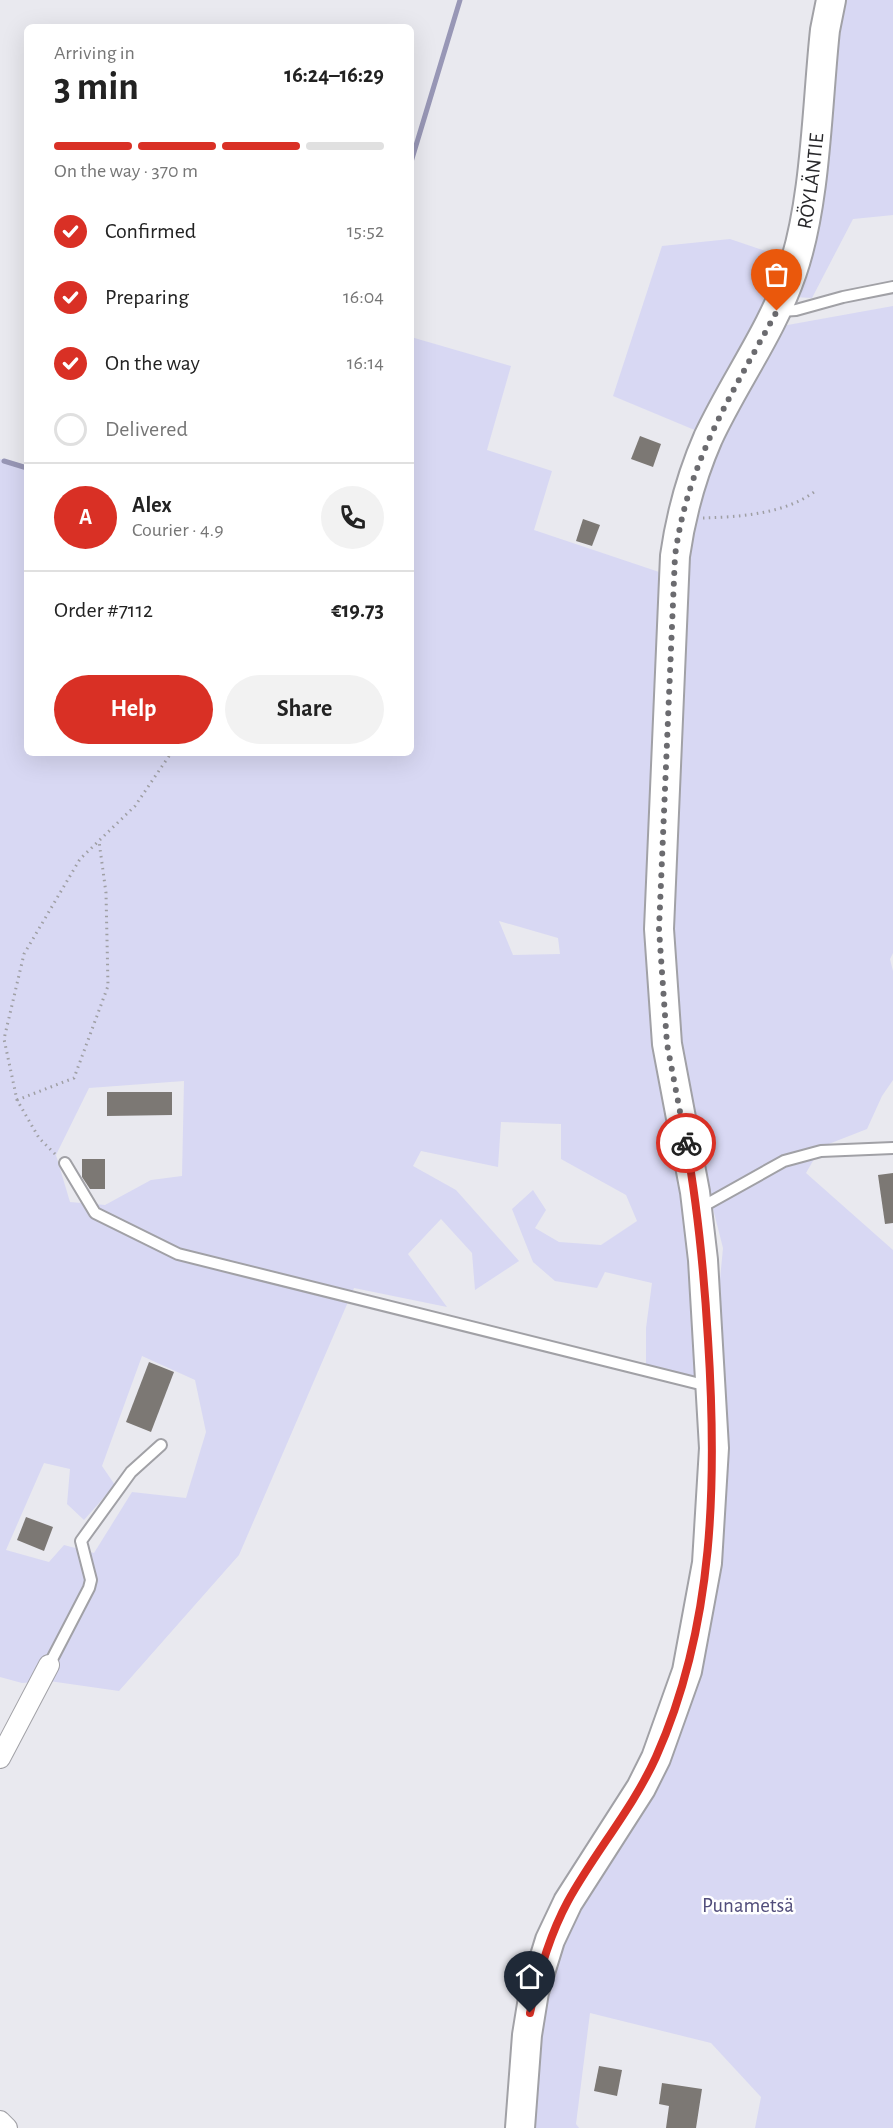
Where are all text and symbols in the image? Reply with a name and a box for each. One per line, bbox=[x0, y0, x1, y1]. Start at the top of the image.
text: Arriving in bbox=[54, 43, 135, 63]
text: 16:24–16:29 bbox=[284, 64, 384, 86]
text: 3 min bbox=[54, 68, 139, 107]
street label: RÖYLÄNTIE bbox=[794, 132, 827, 231]
text: On the way · 370 m bbox=[54, 161, 198, 181]
icon: check bbox=[54, 215, 87, 248]
text: Confirmed bbox=[105, 220, 196, 242]
text: 15:52 bbox=[347, 221, 384, 241]
pin bbox=[751, 249, 802, 311]
icon: bag bbox=[760, 258, 793, 291]
icon: check bbox=[54, 281, 87, 314]
text: Preparing bbox=[105, 286, 189, 308]
text: 16:04 bbox=[343, 287, 384, 307]
icon: check bbox=[54, 347, 87, 380]
text: On the way bbox=[105, 352, 200, 374]
text: 16:14 bbox=[347, 353, 384, 373]
text: Delivered bbox=[105, 418, 188, 440]
button: phone bbox=[321, 486, 384, 549]
text: Alex bbox=[132, 494, 172, 516]
text: A bbox=[79, 506, 92, 528]
text: Courier · 4.9 bbox=[132, 520, 224, 540]
text: Order #7112 bbox=[54, 599, 153, 621]
text: €19.73 bbox=[331, 599, 384, 621]
button: Help bbox=[54, 675, 213, 744]
button: Share bbox=[225, 675, 384, 744]
courier bbox=[656, 1113, 716, 1173]
icon: bike bbox=[670, 1127, 703, 1160]
park label: Punametsä bbox=[702, 1895, 794, 1916]
pin bbox=[504, 1951, 555, 2013]
icon: home bbox=[513, 1960, 546, 1993]

